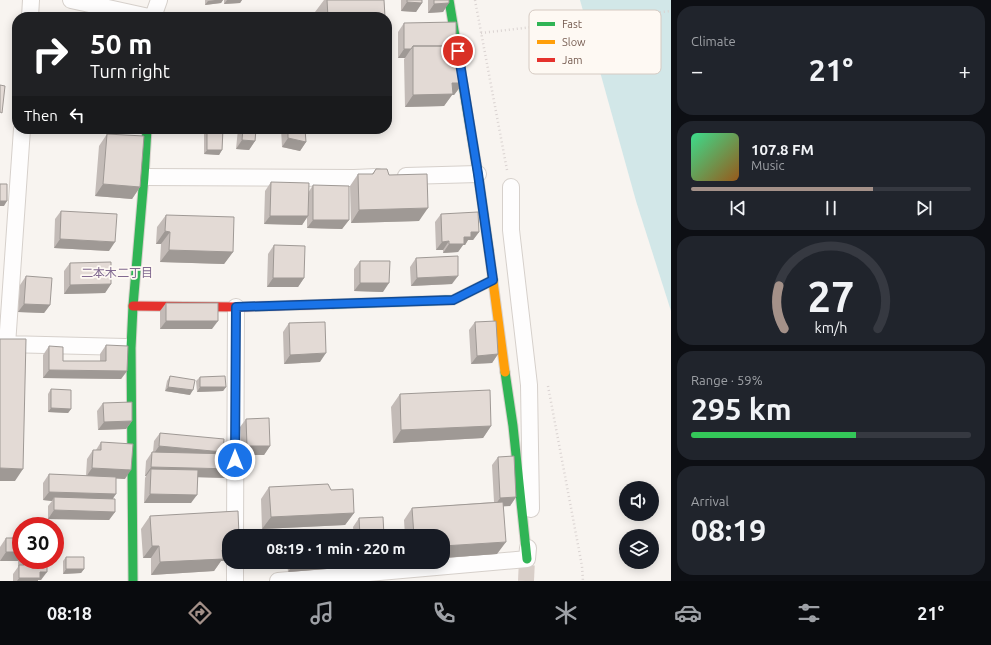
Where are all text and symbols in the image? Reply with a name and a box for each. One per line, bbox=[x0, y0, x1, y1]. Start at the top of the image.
legend bbox=[529, 10, 661, 74]
text: Fast bbox=[562, 18, 583, 30]
icon: right bbox=[24, 28, 76, 80]
text: 50 m bbox=[90, 28, 152, 59]
pin bbox=[441, 34, 475, 68]
text: Climate bbox=[691, 34, 736, 48]
text: Slow bbox=[562, 36, 586, 48]
icon: arrive bbox=[447, 40, 469, 62]
text: 21° bbox=[809, 53, 853, 87]
text: Jam bbox=[562, 54, 583, 66]
text: − bbox=[691, 58, 703, 83]
text: + bbox=[959, 58, 971, 83]
text: Turn right bbox=[90, 61, 170, 81]
icon: left bbox=[66, 104, 88, 126]
text: Then bbox=[24, 107, 58, 124]
text: 107.8 FM bbox=[751, 141, 814, 158]
text: Music bbox=[751, 158, 785, 172]
icon: previous bbox=[727, 197, 749, 219]
icon: pause bbox=[820, 197, 842, 219]
icon: next bbox=[913, 197, 935, 219]
district label: 二本木二丁目 bbox=[81, 266, 153, 279]
text: 27 bbox=[808, 272, 854, 319]
text: km/h bbox=[815, 319, 847, 335]
text: Range · 59% bbox=[691, 373, 763, 387]
text: 295 km bbox=[691, 392, 792, 426]
position arrow bbox=[214, 439, 256, 481]
map controls bbox=[619, 481, 659, 569]
button: sound bbox=[619, 481, 659, 521]
text: Arrival bbox=[691, 494, 729, 508]
text: 08:19 bbox=[691, 513, 766, 547]
speed limit sign: 30 bbox=[12, 517, 64, 569]
button: layers bbox=[619, 529, 659, 569]
text: 08:19 · 1 min · 220 m bbox=[267, 540, 405, 557]
icon: directions bbox=[186, 599, 214, 627]
icon: music bbox=[308, 599, 336, 627]
icon: phone bbox=[430, 599, 458, 627]
icon: climate bbox=[552, 599, 580, 627]
icon: car bbox=[674, 599, 702, 627]
icon: filters bbox=[795, 599, 823, 627]
text: 08:18 bbox=[47, 603, 92, 623]
text: 21° bbox=[917, 603, 944, 623]

